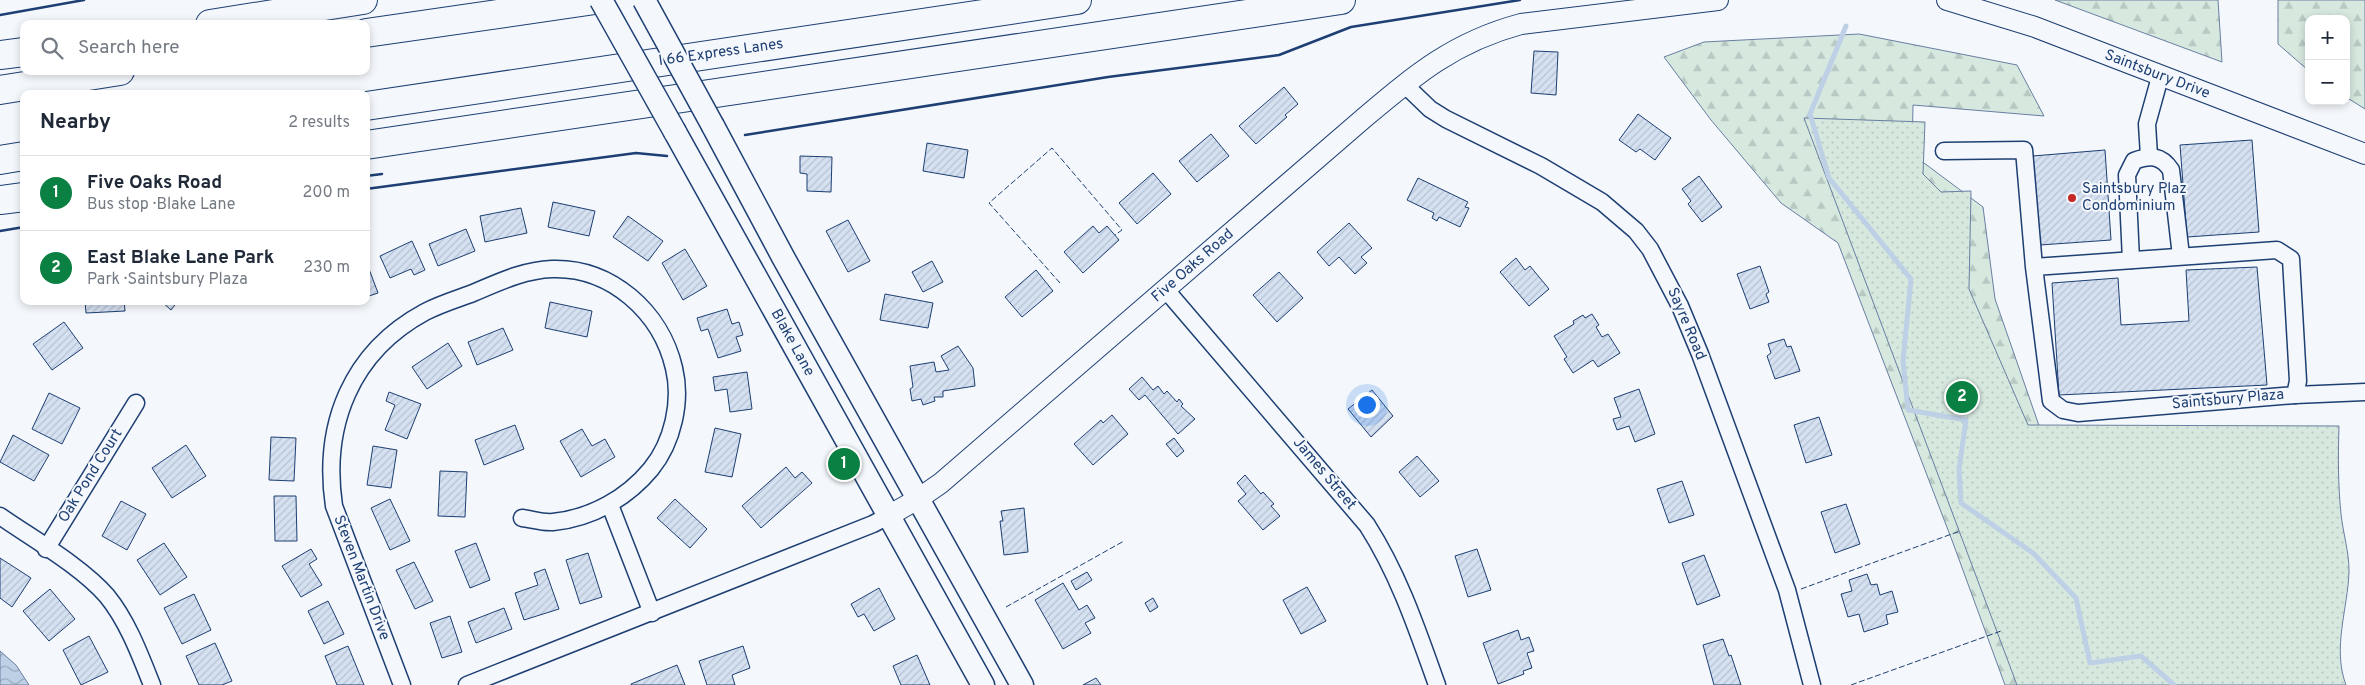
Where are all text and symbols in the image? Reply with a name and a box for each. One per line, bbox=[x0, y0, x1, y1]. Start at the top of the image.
map controls bbox=[2305, 15, 2350, 105]
button: + bbox=[2305, 15, 2350, 60]
search box bbox=[20, 20, 370, 75]
icon: search bbox=[38, 34, 66, 62]
street label: I 66 Express Lanes bbox=[658, 35, 784, 71]
text: Search here bbox=[78, 36, 180, 60]
street label: Saintsbury Drive bbox=[2102, 46, 2212, 104]
button: − bbox=[2305, 60, 2350, 105]
text: Nearby bbox=[40, 109, 111, 136]
text: 2 results bbox=[288, 113, 350, 133]
text: Five Oaks Road bbox=[87, 171, 222, 195]
place label: Saintsbury Plaz Condominium bbox=[2082, 180, 2187, 216]
text: 1 bbox=[53, 183, 59, 203]
text: 200 m bbox=[302, 183, 350, 203]
marker: Saintsbury Plaz Condominium bbox=[2066, 192, 2078, 204]
text: Bus stop · Blake Lane bbox=[87, 195, 235, 215]
street label: Five Oaks Road bbox=[1148, 225, 1238, 307]
text: East Blake Lane Park bbox=[87, 246, 274, 270]
text: 2 bbox=[51, 258, 61, 278]
text: 230 m bbox=[303, 258, 350, 278]
text: Park · Saintsbury Plaza bbox=[87, 270, 248, 290]
street label: Sayre Road bbox=[1662, 285, 1710, 363]
street label: Blake Lane bbox=[766, 306, 818, 380]
pin: 2 bbox=[1946, 378, 1978, 416]
street label: Saintsbury Plaza bbox=[2171, 386, 2285, 414]
your location bbox=[1354, 392, 1380, 418]
street label: Oak Pond Court bbox=[55, 426, 127, 526]
street label: James Street bbox=[1288, 434, 1360, 514]
pin: 1 bbox=[828, 445, 860, 483]
street label: Steven Martin Drive bbox=[328, 513, 394, 643]

